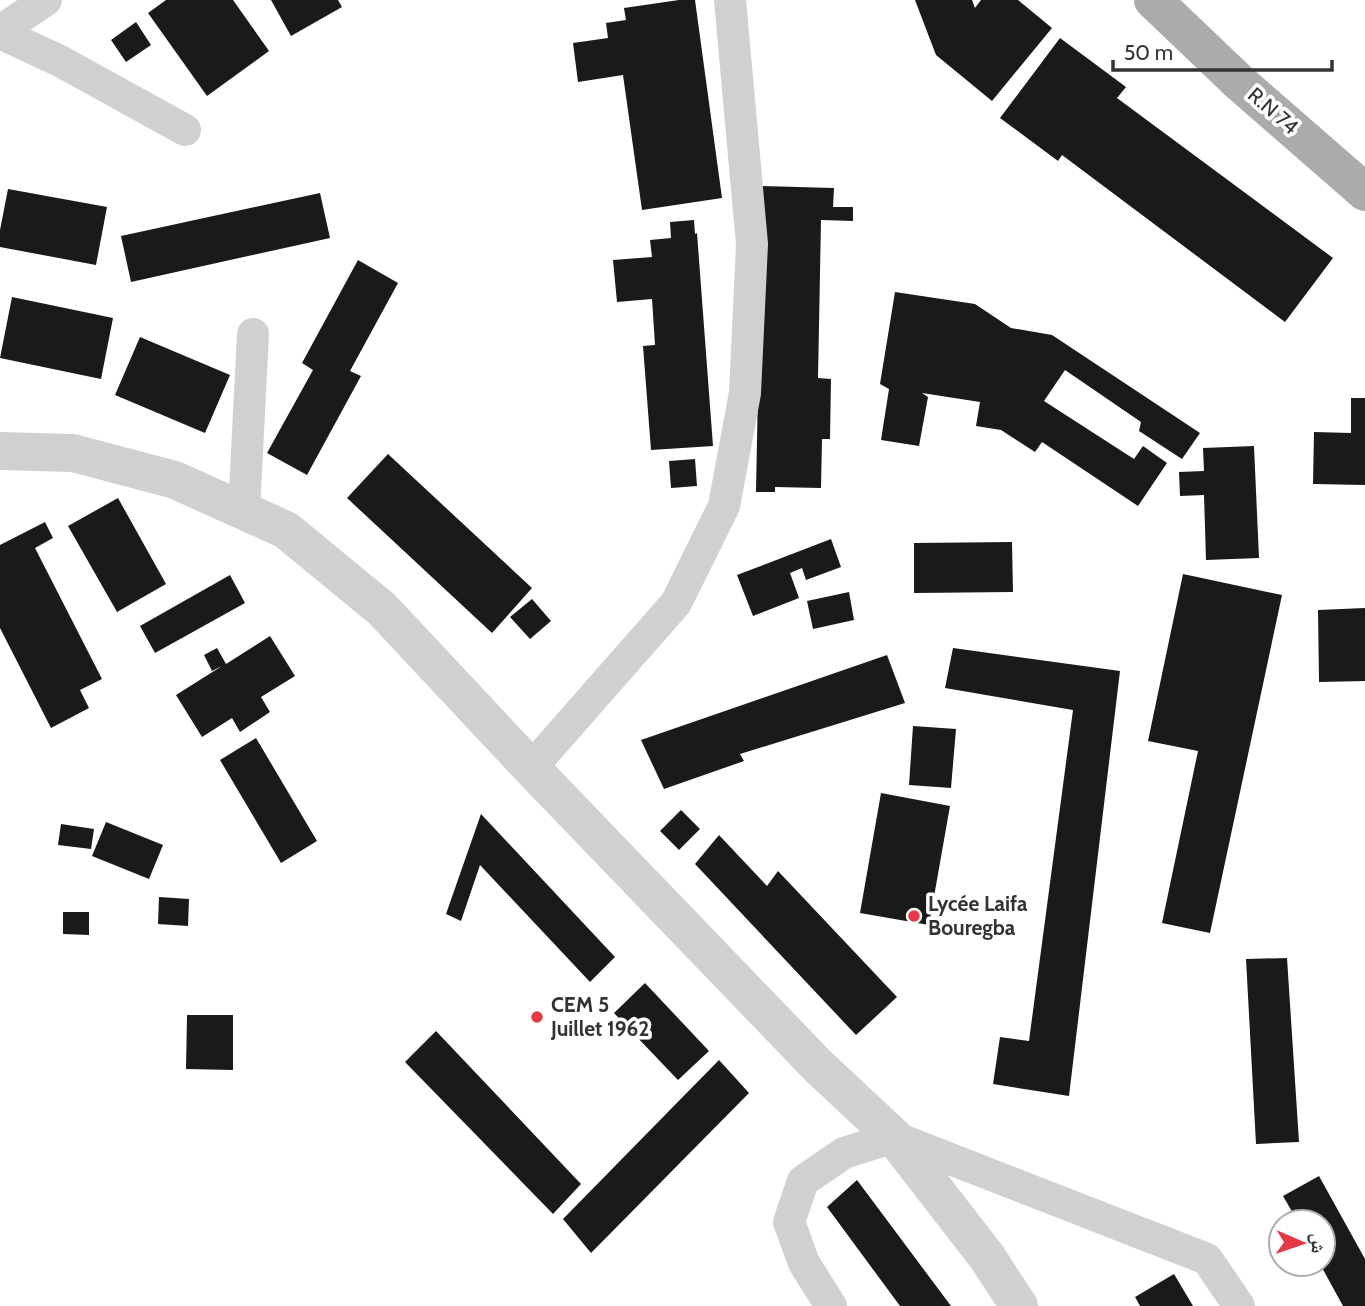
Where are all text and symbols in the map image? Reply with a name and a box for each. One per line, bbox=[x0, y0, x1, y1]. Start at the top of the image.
scale bar bbox=[1113, 28, 1332, 72]
text: 50 m bbox=[1124, 40, 1173, 65]
street label: R.N 74 bbox=[1243, 82, 1304, 139]
place label: Lycée Laifa Bouregba bbox=[928, 891, 1028, 940]
marker: Lycée Laifa Bouregba bbox=[906, 908, 922, 924]
place label: CEM 5 Juillet 1962 bbox=[550, 992, 649, 1041]
marker: CEM 5 Juillet 1962 bbox=[529, 1009, 545, 1025]
north arrow bbox=[1267, 1208, 1337, 1278]
text: ش bbox=[1307, 1233, 1330, 1254]

